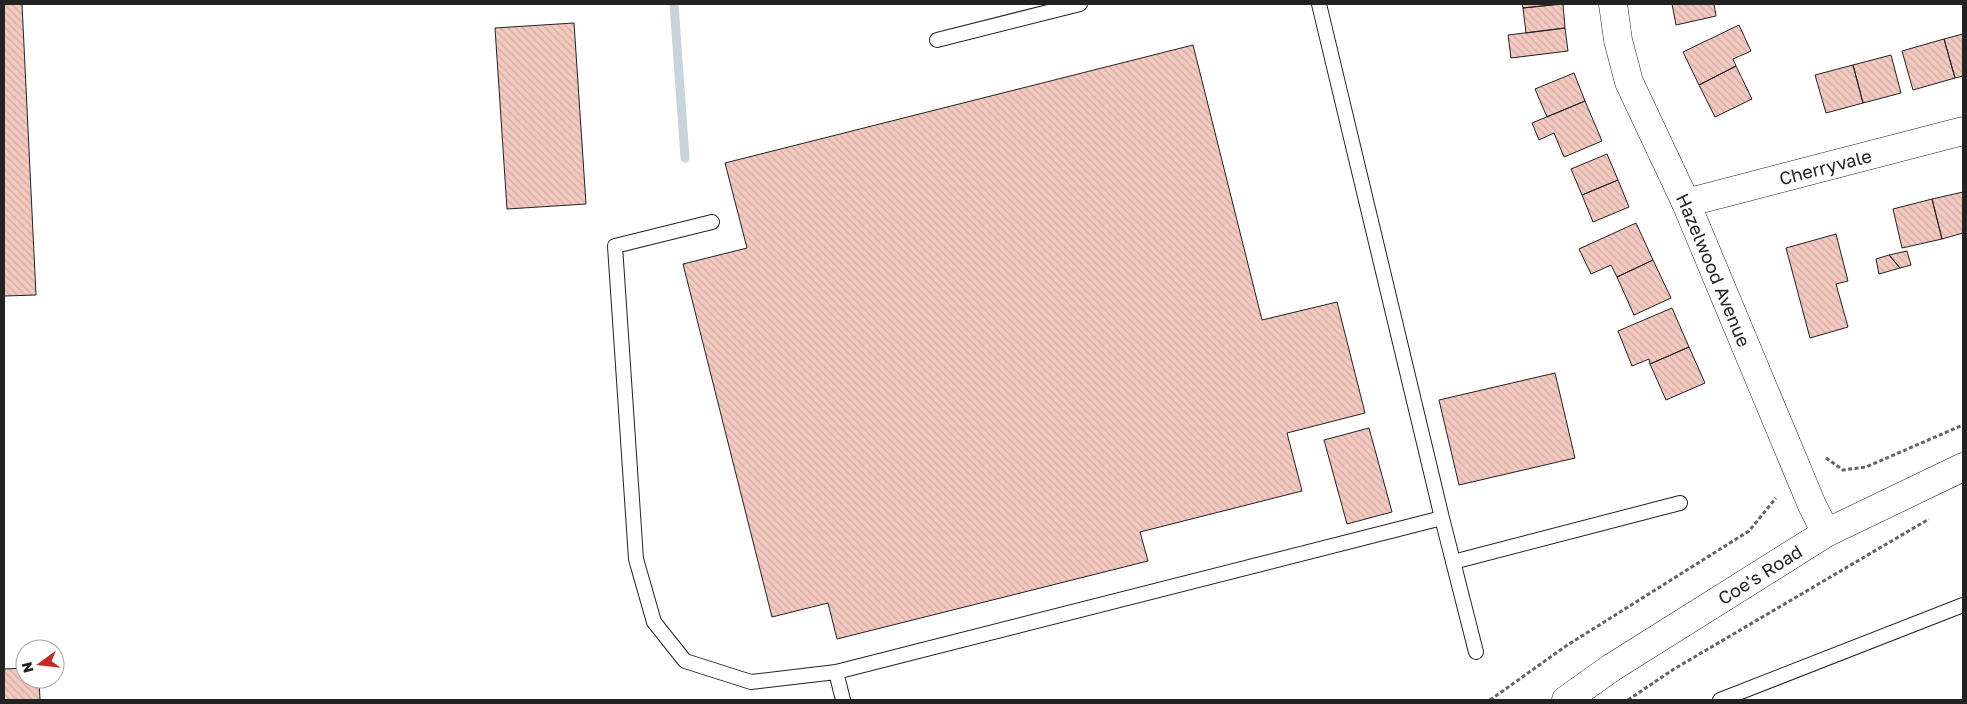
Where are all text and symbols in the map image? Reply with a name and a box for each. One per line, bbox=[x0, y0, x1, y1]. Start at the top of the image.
street label: Cherryvale bbox=[1777, 144, 1874, 189]
street label: Hazelwood Avenue bbox=[1672, 190, 1756, 350]
street label: Coe's Road bbox=[1714, 540, 1806, 609]
north arrow bbox=[15, 639, 65, 689]
text: N bbox=[17, 660, 37, 675]

